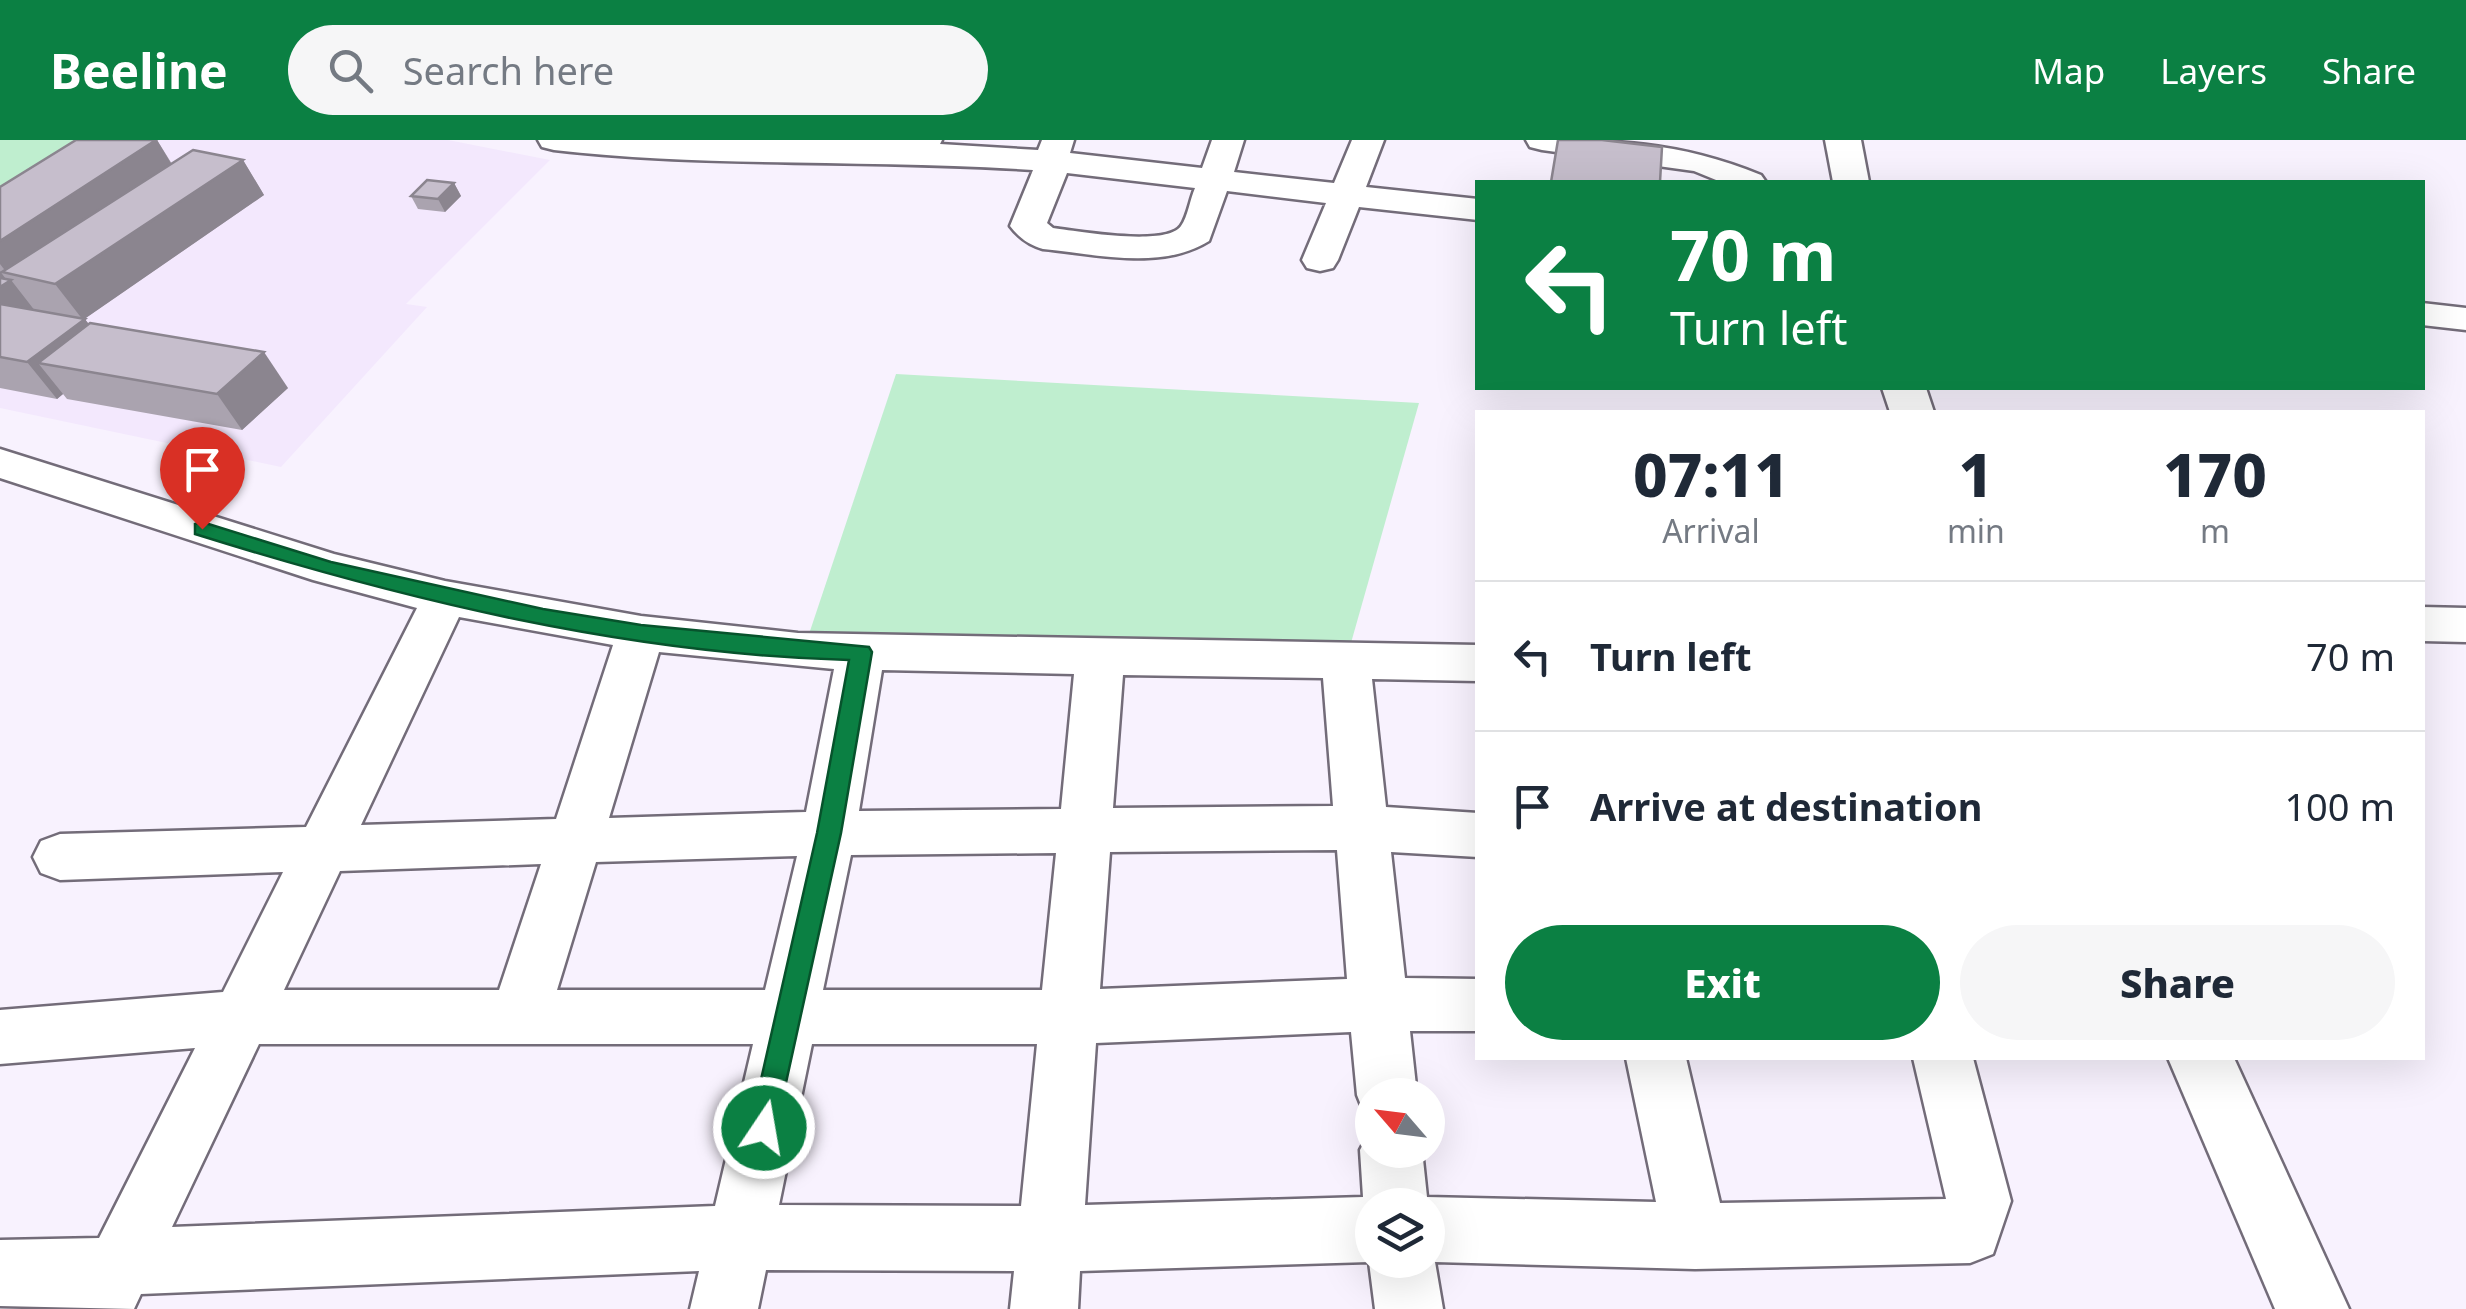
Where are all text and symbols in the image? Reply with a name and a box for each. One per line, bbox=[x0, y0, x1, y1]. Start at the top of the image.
search box bbox=[288, 25, 988, 115]
text: Beeline bbox=[50, 38, 228, 103]
icon: search bbox=[323, 43, 378, 98]
text: Search here bbox=[403, 44, 614, 96]
text: Map bbox=[2032, 47, 2105, 94]
text: Layers bbox=[2160, 47, 2267, 94]
text: Share bbox=[2322, 47, 2416, 94]
text: 70 m bbox=[1670, 206, 1837, 302]
icon: left bbox=[1505, 220, 1635, 350]
text: Turn left bbox=[1670, 297, 1847, 358]
pin bbox=[160, 427, 245, 530]
text: 07:11 bbox=[1633, 433, 1789, 515]
text: 1 bbox=[1959, 433, 1993, 515]
text: 170 bbox=[2163, 433, 2267, 515]
icon: arrive bbox=[175, 442, 230, 497]
text: Arrival bbox=[1662, 509, 1760, 552]
text: min bbox=[1947, 509, 2005, 552]
text: m bbox=[2200, 509, 2230, 552]
icon: left bbox=[1505, 629, 1560, 684]
text: Turn left bbox=[1590, 630, 1752, 682]
text: 70 m bbox=[2306, 630, 2395, 682]
icon: arrive bbox=[1505, 779, 1560, 834]
text: Arrive at destination bbox=[1590, 780, 1982, 832]
text: 100 m bbox=[2284, 780, 2395, 832]
button: Exit bbox=[1505, 925, 1940, 1040]
button: Share bbox=[1960, 925, 2395, 1040]
position arrow bbox=[712, 1076, 816, 1180]
north arrow bbox=[1355, 1078, 1445, 1168]
map controls bbox=[1355, 1078, 1445, 1278]
button: layers bbox=[1355, 1188, 1445, 1278]

